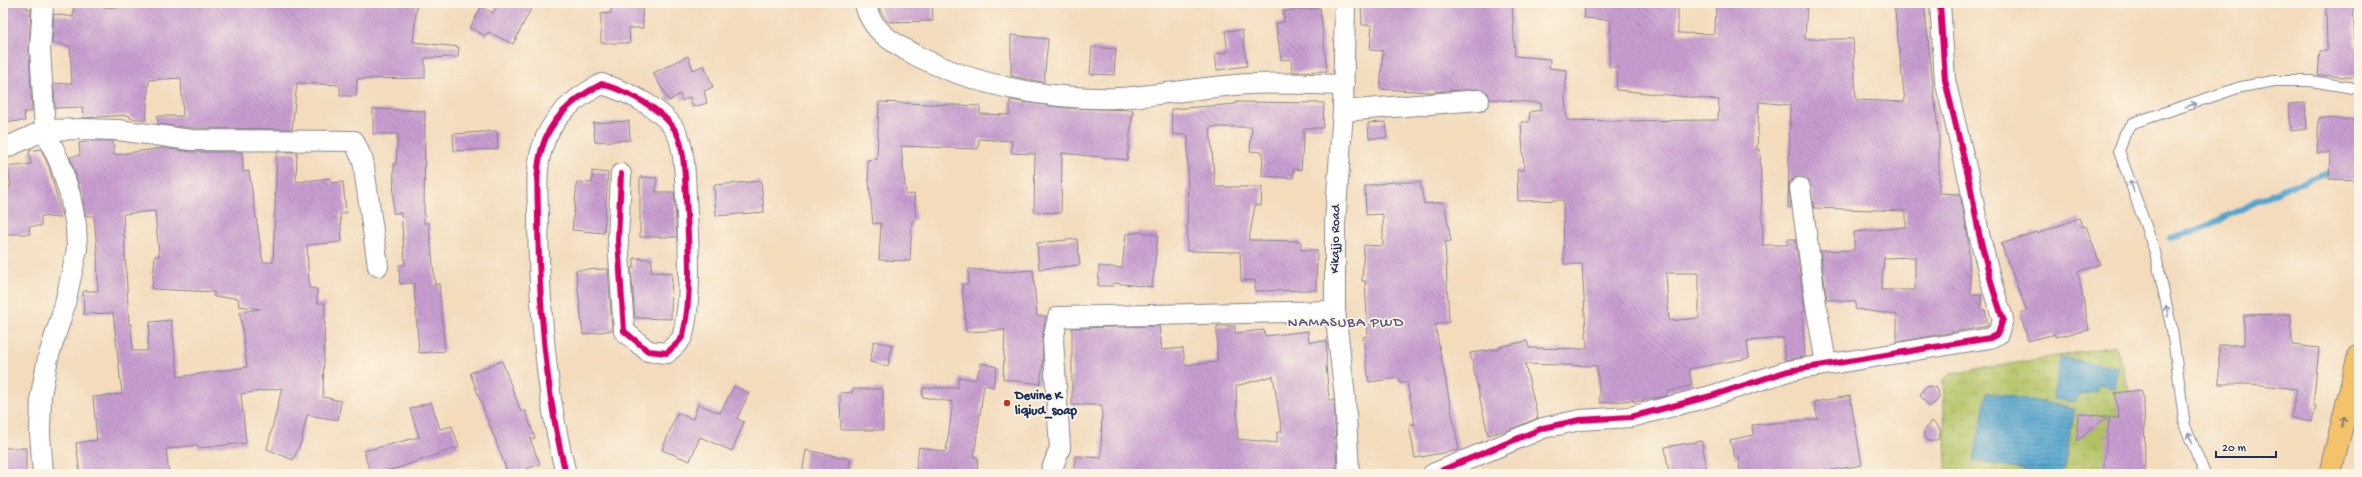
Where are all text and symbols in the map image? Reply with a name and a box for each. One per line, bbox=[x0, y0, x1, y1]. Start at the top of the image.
one-way arrow bbox=[2185, 101, 2198, 108]
one-way arrow bbox=[2127, 180, 2135, 192]
street label: Kikajjo Road bbox=[1328, 203, 1344, 274]
one-way arrow bbox=[2162, 305, 2170, 318]
district label: NAMASUBA PWD bbox=[1288, 314, 1404, 332]
place label: Devine K liqiud_soap bbox=[1014, 389, 1077, 420]
marker: Devine K liqiud_soap bbox=[1002, 398, 1012, 408]
one-way arrow bbox=[2339, 416, 2347, 429]
one-way arrow bbox=[2185, 433, 2193, 445]
scale bar bbox=[2216, 433, 2276, 459]
text: 20 m bbox=[2222, 442, 2247, 456]

